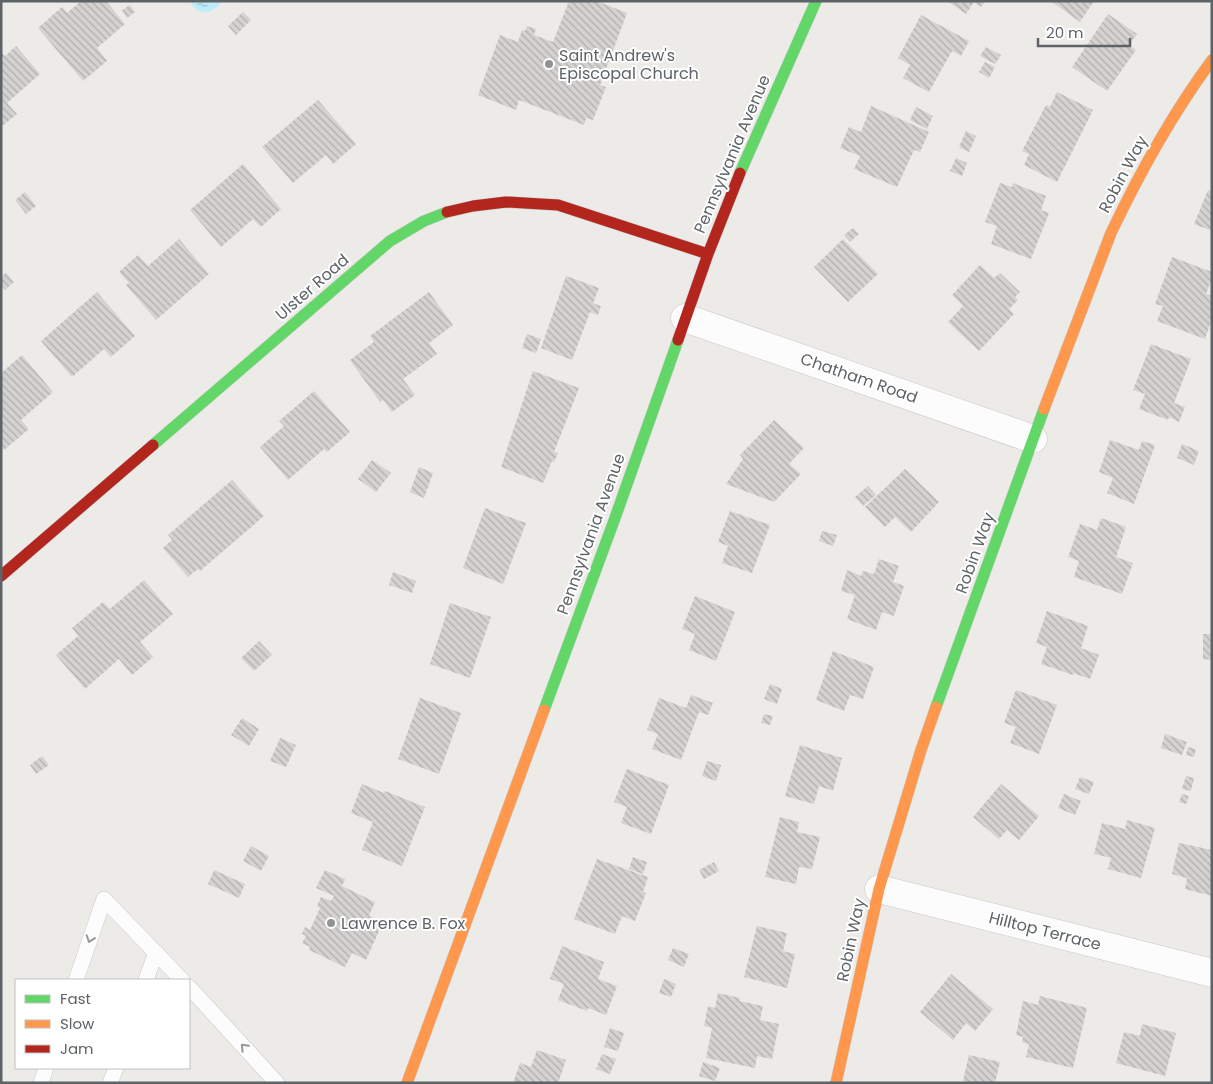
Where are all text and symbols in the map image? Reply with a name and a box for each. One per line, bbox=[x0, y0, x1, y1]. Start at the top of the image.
scale bar bbox=[1038, 15, 1130, 47]
text: 20 m bbox=[1046, 22, 1084, 43]
place label: Saint Andrew's Episcopal Church bbox=[559, 44, 699, 85]
marker: Saint Andrew's Episcopal Church bbox=[543, 58, 555, 70]
street label: Pennsylvania Avenue bbox=[688, 71, 776, 237]
street label: Robin Way bbox=[1093, 131, 1153, 217]
street label: Ulster Road bbox=[270, 249, 354, 325]
street label: Chatham Road bbox=[797, 347, 921, 409]
street label: Pennsylvania Avenue bbox=[551, 450, 631, 618]
street label: Robin Way bbox=[950, 509, 1000, 597]
street label: Robin Way bbox=[831, 896, 871, 984]
street label: Hilltop Terrace bbox=[986, 906, 1104, 956]
place label: Lawrence B. Fox bbox=[341, 912, 466, 935]
marker: Lawrence B. Fox bbox=[325, 917, 337, 929]
one-way arrow bbox=[86, 935, 96, 943]
legend bbox=[15, 979, 190, 1069]
text: Fast bbox=[60, 988, 91, 1009]
text: Slow bbox=[60, 1013, 95, 1034]
text: Jam bbox=[60, 1038, 94, 1059]
one-way arrow bbox=[241, 1044, 250, 1053]

